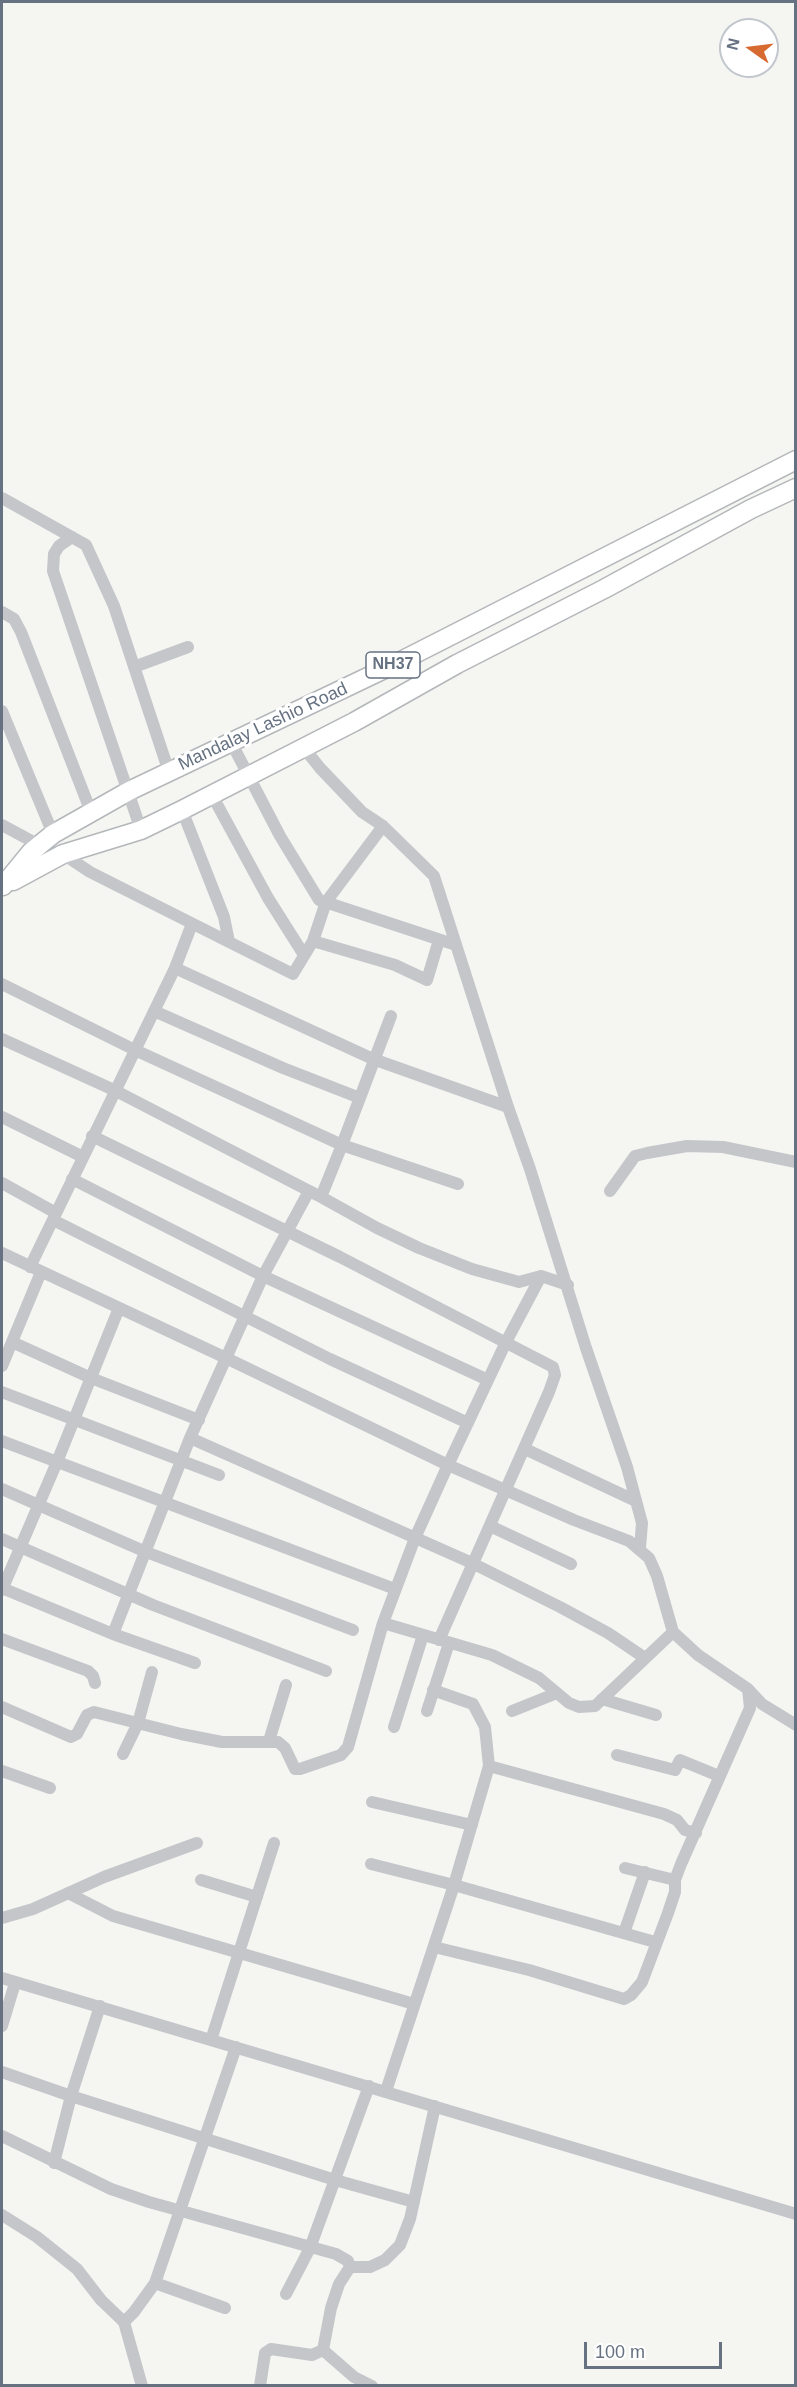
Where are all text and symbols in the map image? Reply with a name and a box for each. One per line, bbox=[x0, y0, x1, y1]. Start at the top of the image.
north arrow bbox=[719, 18, 779, 78]
text: N bbox=[723, 36, 743, 52]
road number: NH37 bbox=[366, 652, 420, 678]
street label: Mandalay Lashio Road bbox=[175, 678, 351, 776]
scale bar bbox=[587, 2330, 725, 2368]
text: 100 m bbox=[595, 2342, 645, 2362]

